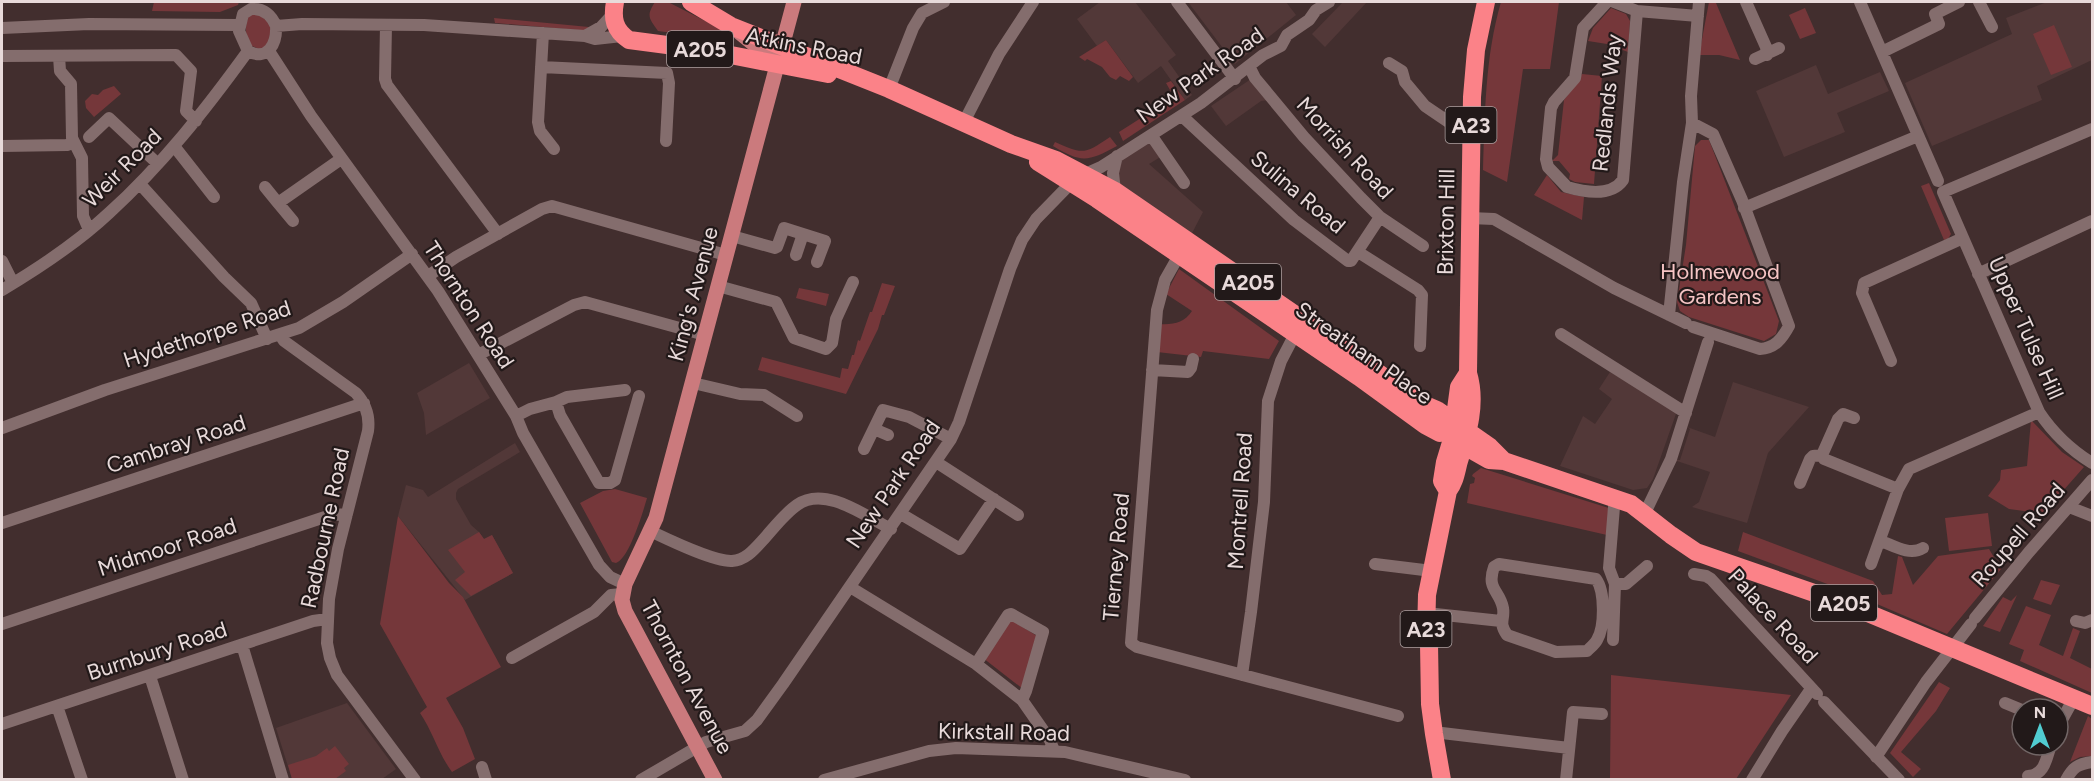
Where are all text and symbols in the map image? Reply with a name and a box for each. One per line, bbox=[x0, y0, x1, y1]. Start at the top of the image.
street label: New Park Road bbox=[1131, 21, 1269, 129]
street label: Atkins Road bbox=[744, 22, 864, 70]
road number: A205 bbox=[667, 31, 733, 67]
street label: Redlands Way bbox=[1586, 32, 1628, 173]
street label: Morrish Road bbox=[1291, 91, 1399, 205]
road number: A23 bbox=[1446, 107, 1496, 143]
street label: Weir Road bbox=[77, 123, 167, 213]
street label: Sulina Road bbox=[1245, 145, 1351, 239]
street label: Brixton Hill bbox=[1432, 169, 1460, 275]
street label: King's Avenue bbox=[662, 224, 724, 364]
street label: Thornton Road bbox=[418, 236, 520, 374]
street label: Upper Tulse Hill bbox=[1982, 252, 2070, 404]
park label: Holmewood Gardens bbox=[1660, 258, 1780, 310]
road number: A205 bbox=[1215, 264, 1281, 300]
street label: Hydethorpe Road bbox=[120, 294, 294, 374]
street label: Streatham Place bbox=[1290, 296, 1438, 410]
street label: Cambray Road bbox=[103, 409, 249, 479]
street label: New Park Road bbox=[840, 415, 946, 553]
street label: Montrell Road bbox=[1222, 432, 1258, 570]
street label: Radbourne Road bbox=[295, 445, 355, 611]
street label: Roupell Road bbox=[1965, 477, 2071, 593]
street label: Tierney Road bbox=[1097, 492, 1135, 622]
street label: Midmoor Road bbox=[94, 512, 240, 582]
street label: Palace Road bbox=[1722, 563, 1824, 669]
road number: A205 bbox=[1811, 585, 1877, 621]
street label: Thornton Avenue bbox=[635, 596, 739, 758]
road number: A23 bbox=[1400, 611, 1452, 647]
street label: Burnbury Road bbox=[84, 616, 230, 686]
north arrow bbox=[2010, 697, 2070, 757]
text: N bbox=[2034, 703, 2046, 722]
street label: Kirkstall Road bbox=[938, 717, 1070, 747]

